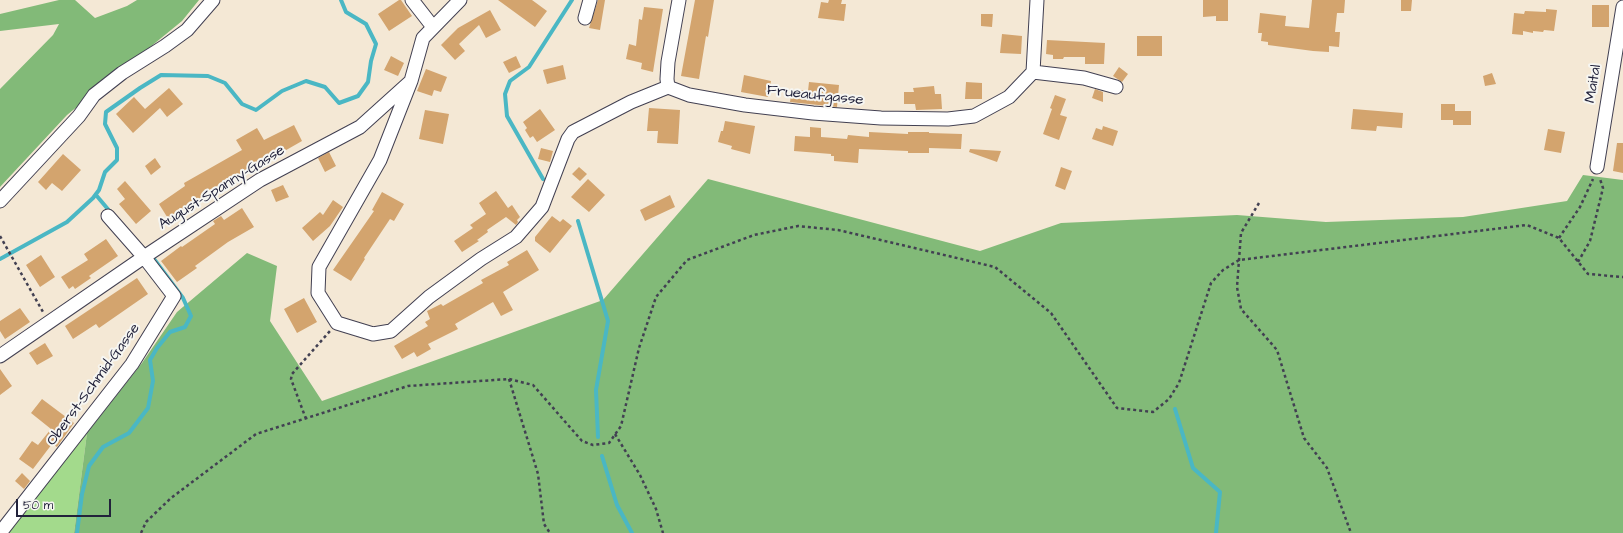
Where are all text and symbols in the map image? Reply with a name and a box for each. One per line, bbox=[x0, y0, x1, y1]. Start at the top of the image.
street label: Maital bbox=[1582, 64, 1606, 104]
street label: Frueaufgasse bbox=[766, 82, 864, 110]
street label: August-Spanny-Gasse bbox=[156, 142, 288, 234]
street label: Oberst-Schmid-Gasse bbox=[43, 320, 145, 450]
scale bar bbox=[18, 491, 113, 517]
text: 50 m bbox=[23, 497, 53, 514]

